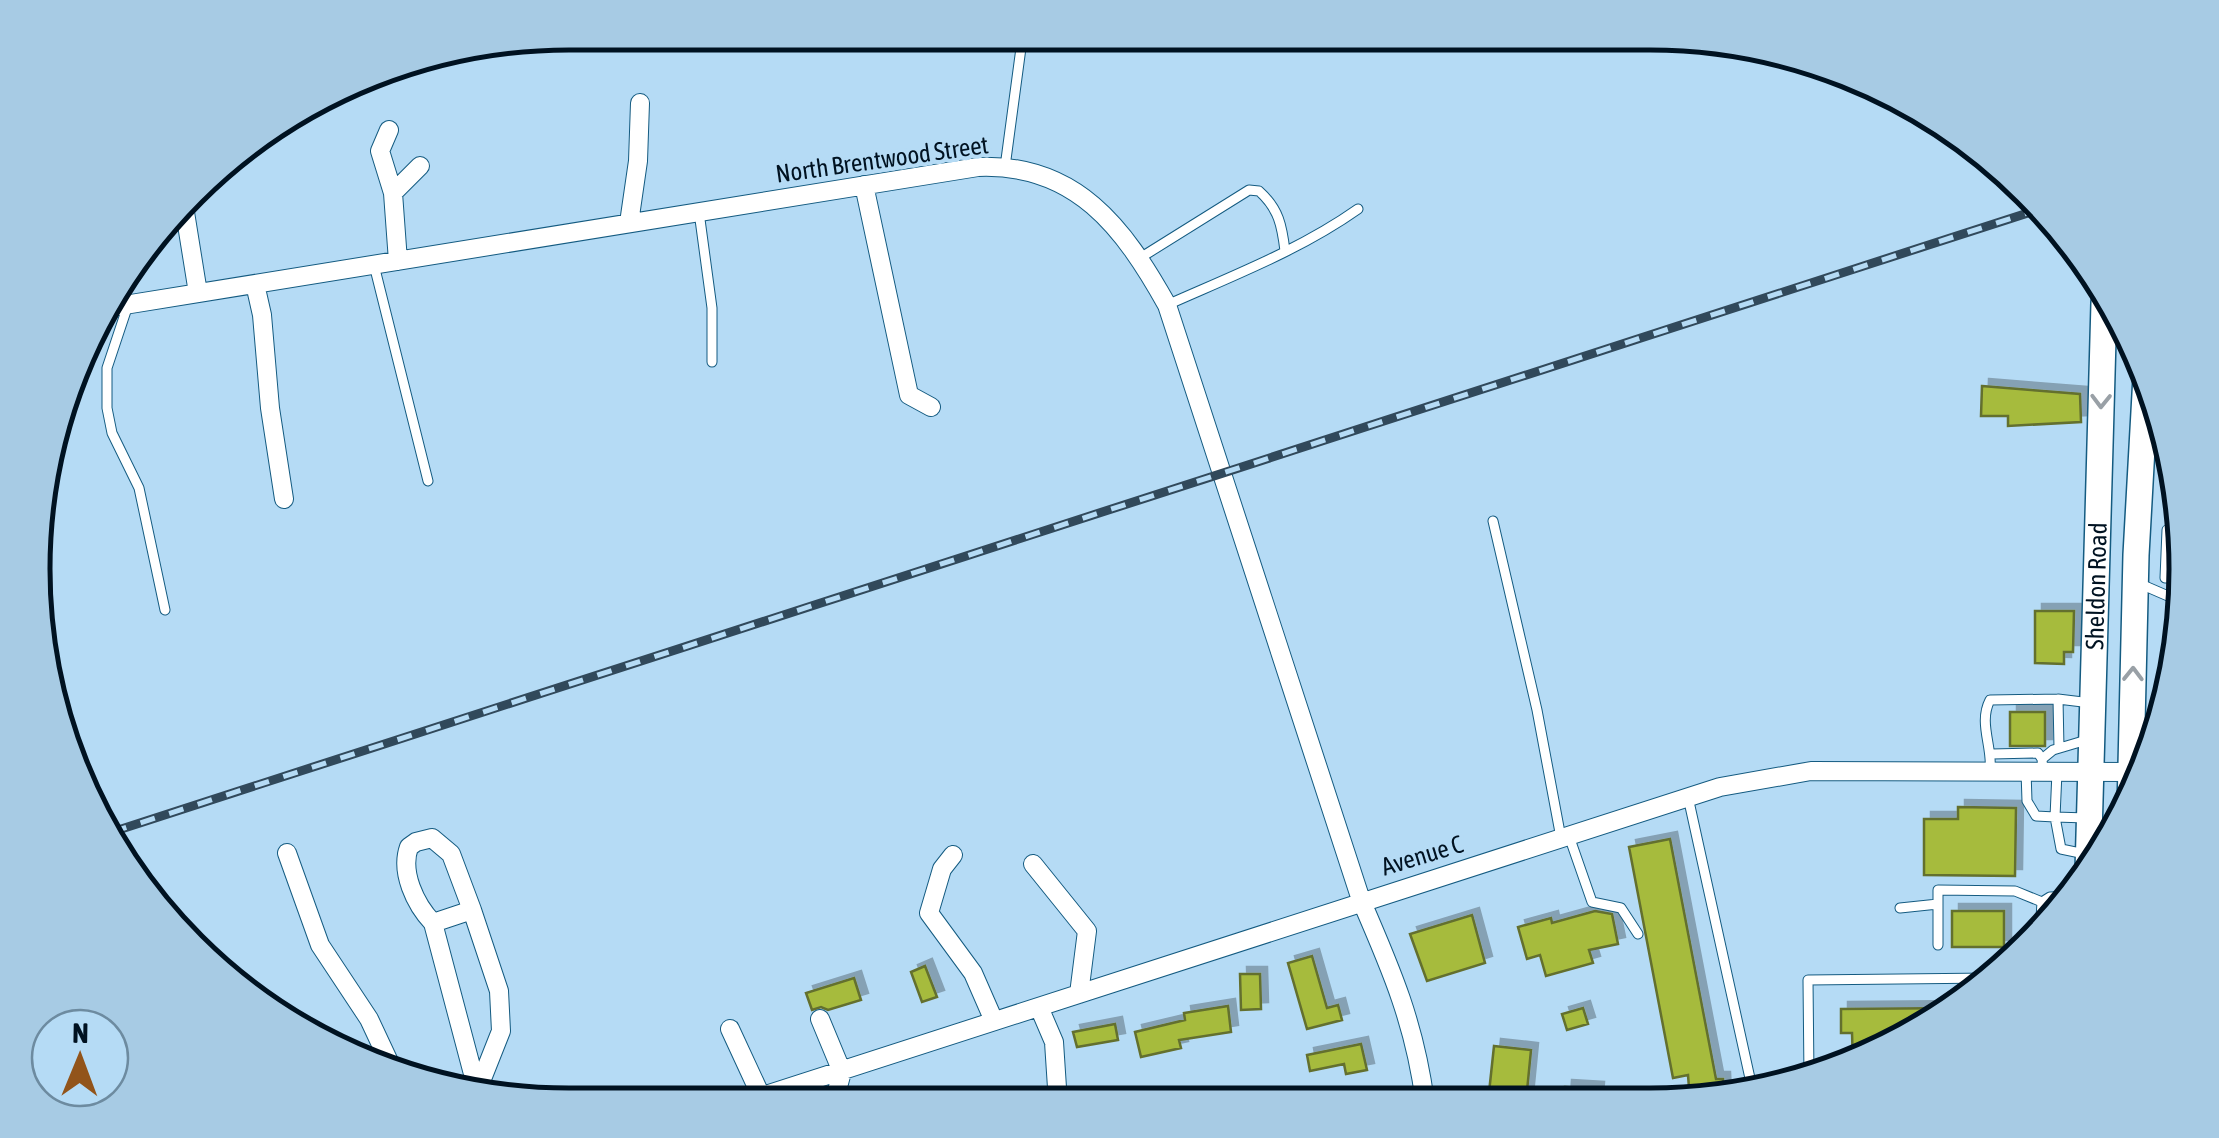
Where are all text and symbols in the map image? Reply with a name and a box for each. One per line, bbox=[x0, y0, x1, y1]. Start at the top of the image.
street label: North Brentwood Street bbox=[774, 130, 990, 188]
one-way arrow bbox=[2091, 393, 2112, 409]
street label: Sheldon Road bbox=[2080, 522, 2112, 650]
one-way arrow bbox=[2122, 666, 2144, 682]
street label: Avenue C bbox=[1378, 829, 1466, 881]
north arrow bbox=[30, 1008, 130, 1108]
text: N bbox=[72, 1017, 89, 1049]

